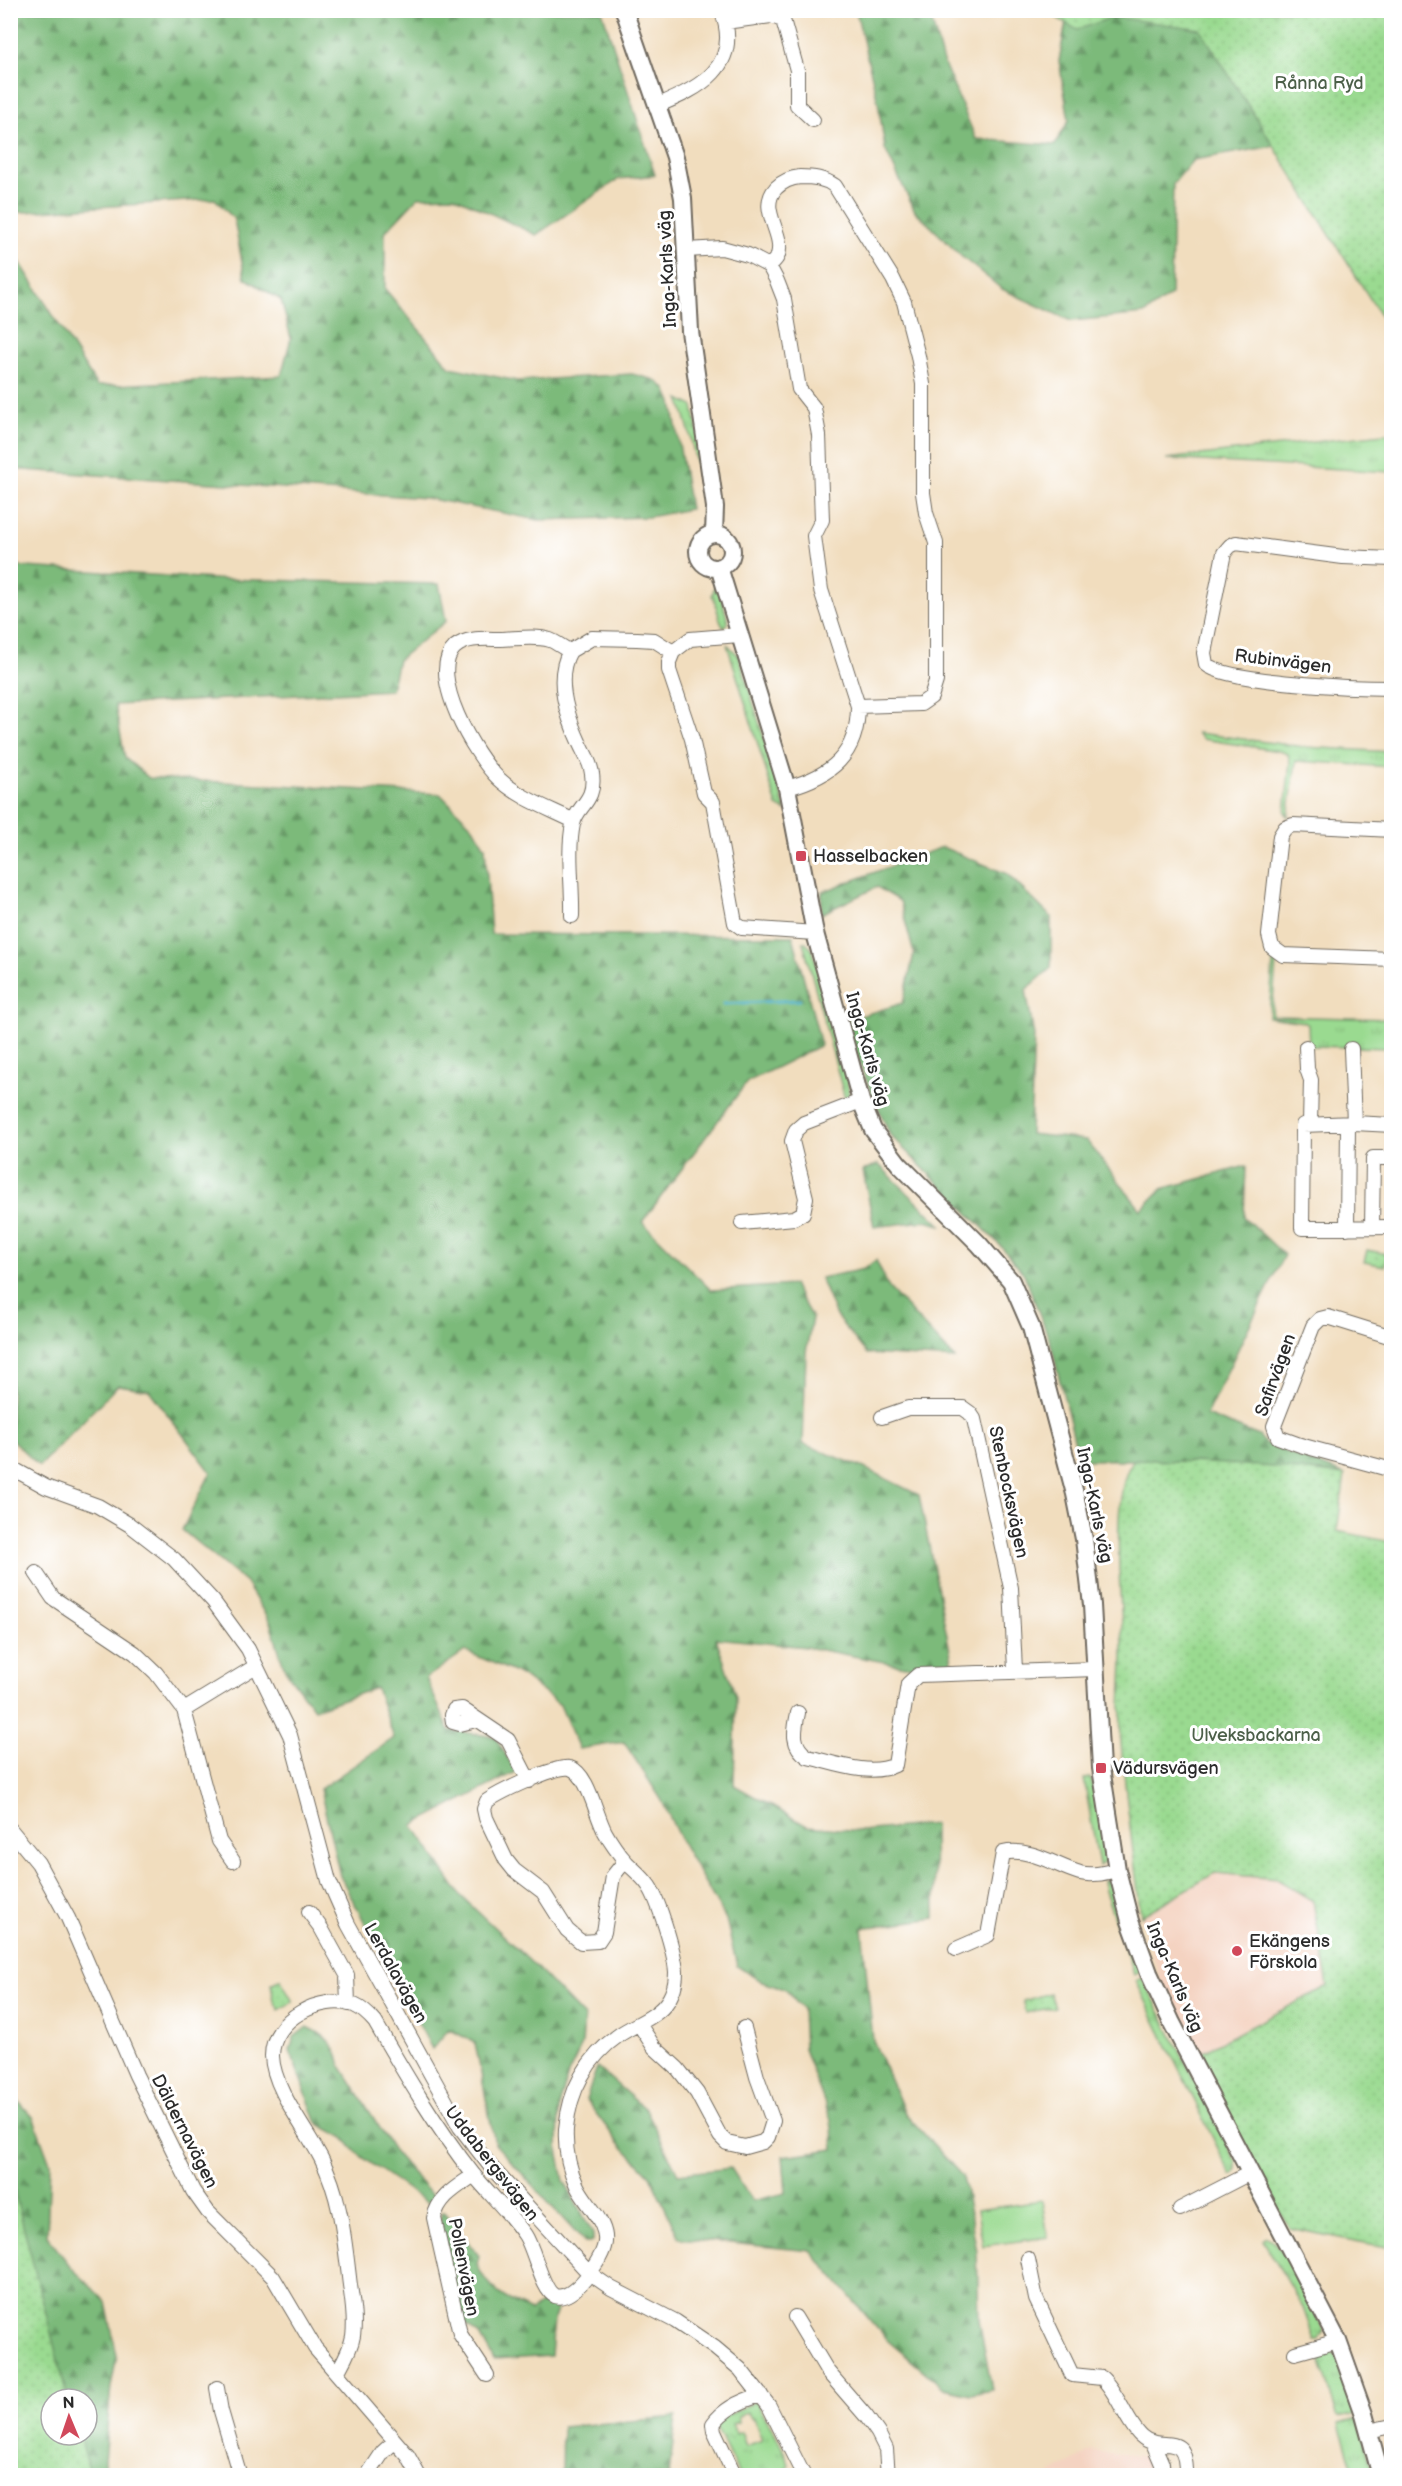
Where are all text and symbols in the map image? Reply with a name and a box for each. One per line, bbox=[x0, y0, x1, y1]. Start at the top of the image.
park label: Rånna Ryd bbox=[1274, 73, 1364, 94]
street label: Inga-Karls väg bbox=[654, 210, 681, 328]
street label: Rubinvägen bbox=[1233, 645, 1332, 678]
place label: Hasselbacken bbox=[813, 846, 928, 867]
marker: Hasselbacken bbox=[794, 849, 808, 863]
street label: Inga-Karls väg bbox=[841, 990, 894, 1109]
street label: Safirvägen bbox=[1251, 1331, 1300, 1419]
street label: Stenbocksvägen bbox=[984, 1424, 1033, 1560]
street label: Inga-Karls väg bbox=[1072, 1445, 1117, 1565]
park label: Ulveksbackarna bbox=[1191, 1725, 1321, 1746]
place label: Vädursvägen bbox=[1113, 1758, 1219, 1779]
marker: Vädursvägen bbox=[1094, 1761, 1108, 1775]
street label: Inga-Karls väg bbox=[1142, 1919, 1207, 2036]
street label: Lerdalavägen bbox=[359, 1920, 432, 2027]
place label: Ekängens Förskola bbox=[1249, 1931, 1330, 1973]
marker: Ekängens Förskola bbox=[1230, 1944, 1244, 1958]
street label: Däldernavägen bbox=[147, 2071, 222, 2192]
street label: Uddabergsvägen bbox=[440, 2102, 543, 2225]
street label: Pollenvägen bbox=[444, 2216, 483, 2318]
north arrow bbox=[39, 2387, 99, 2447]
text: N bbox=[62, 2394, 75, 2413]

